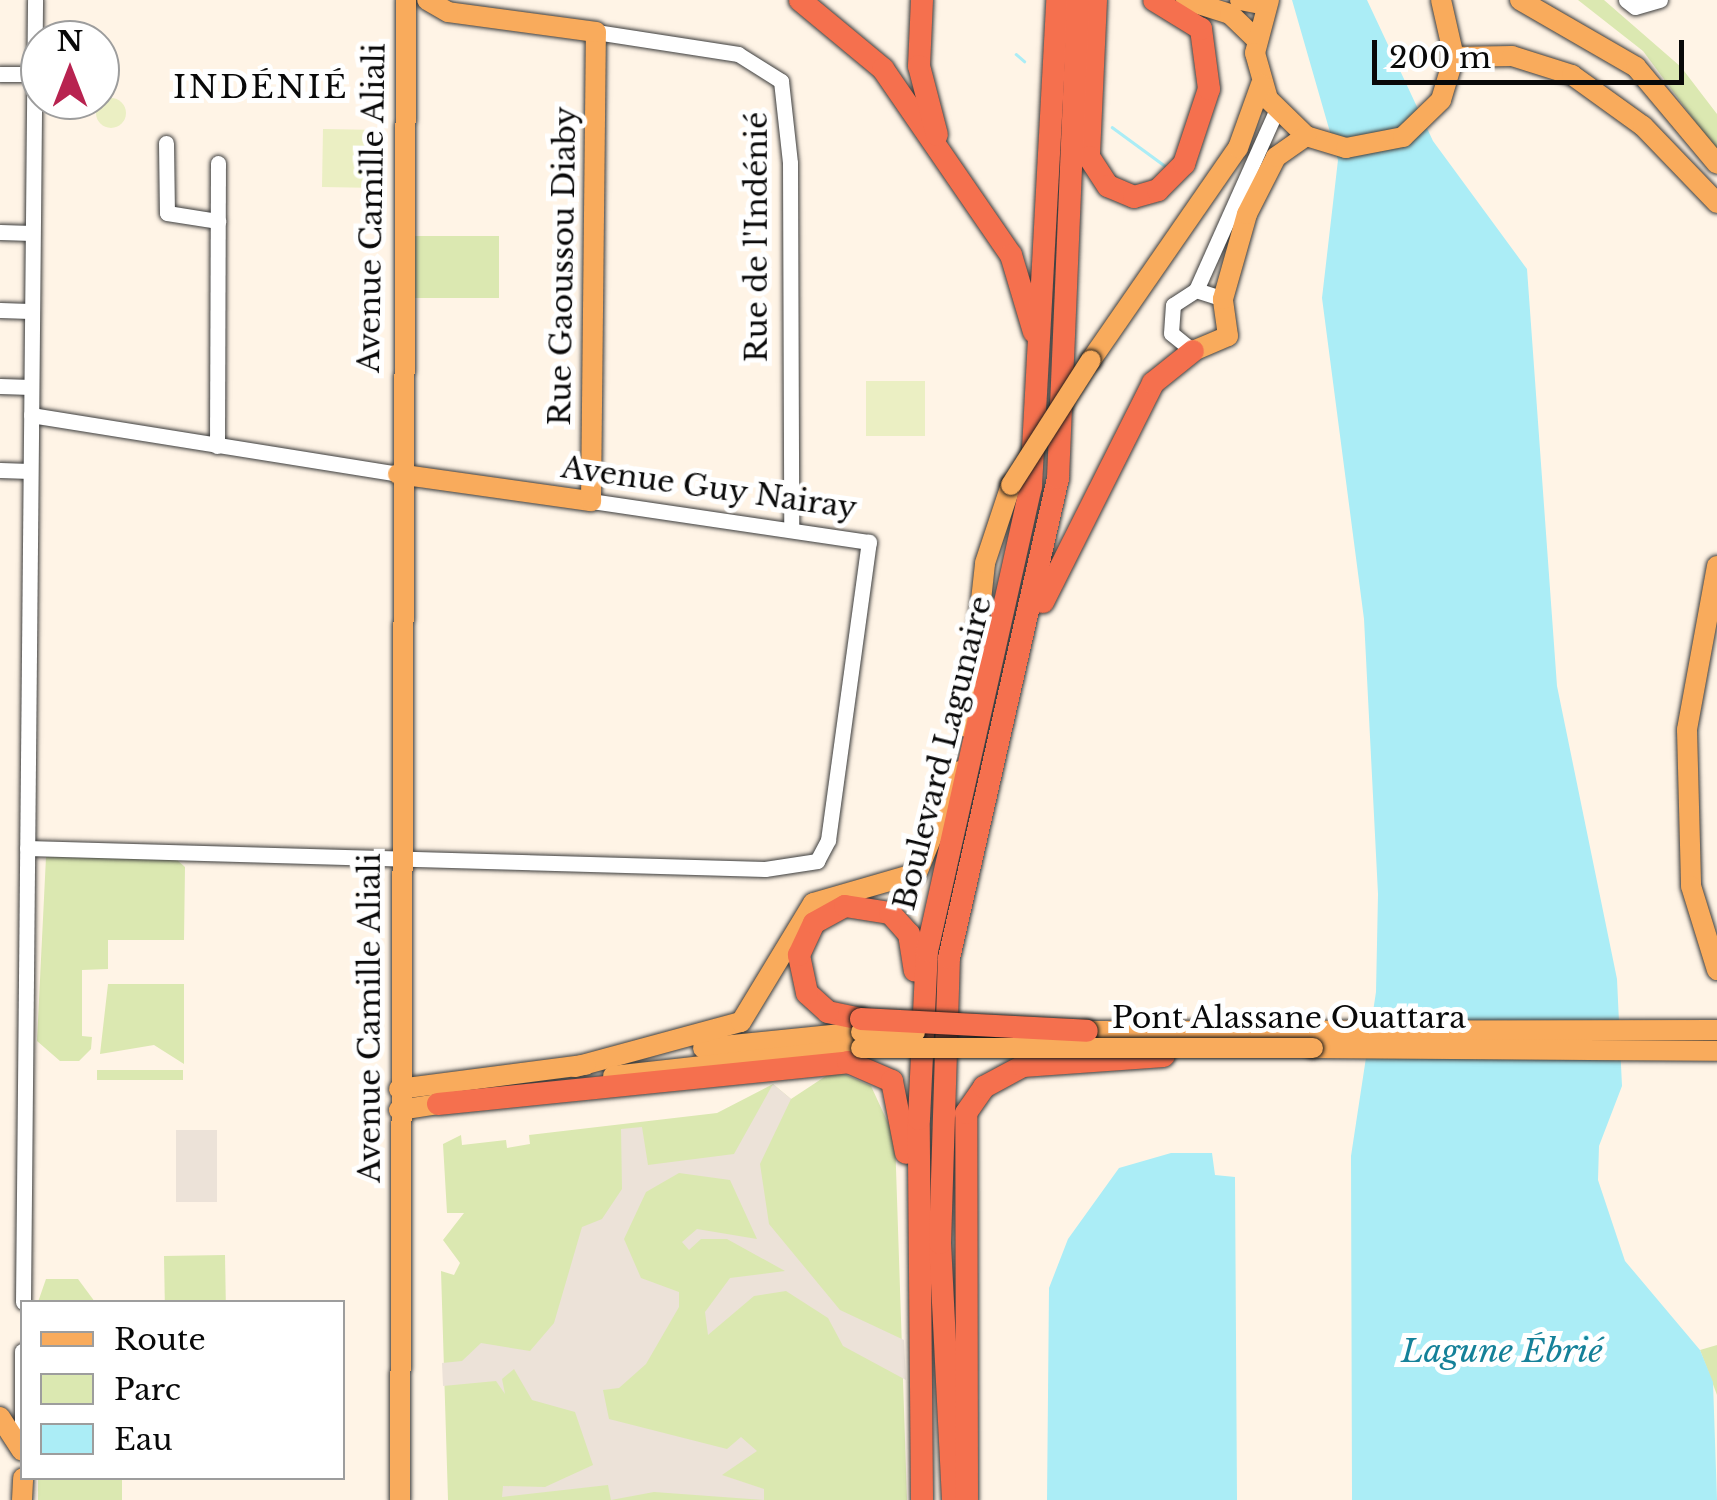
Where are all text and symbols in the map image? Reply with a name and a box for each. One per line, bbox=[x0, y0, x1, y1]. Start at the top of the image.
north arrow bbox=[20, 20, 120, 120]
scale bar bbox=[1377, 20, 1690, 82]
text: N bbox=[57, 24, 83, 59]
text: 200 m bbox=[1389, 39, 1491, 76]
street label: Avenue Camille Aliali bbox=[351, 42, 393, 374]
district label: INDÉNIÉ bbox=[173, 68, 349, 106]
street label: Rue Gaoussou Diaby bbox=[542, 106, 584, 426]
street label: Rue de l'Indénié bbox=[739, 112, 775, 362]
street label: Avenue Guy Nairay bbox=[558, 449, 860, 527]
street label: Boulevard Lagunaire bbox=[887, 592, 999, 914]
street label: Avenue Camille Aliali bbox=[352, 853, 388, 1183]
street label: Pont Alassane Ouattara bbox=[1111, 1000, 1467, 1036]
legend bbox=[20, 1300, 345, 1480]
text: Route bbox=[114, 1321, 206, 1358]
water label: Lagune Ébrié bbox=[1401, 1332, 1603, 1370]
text: Parc bbox=[114, 1371, 181, 1408]
text: Eau bbox=[114, 1421, 173, 1458]

